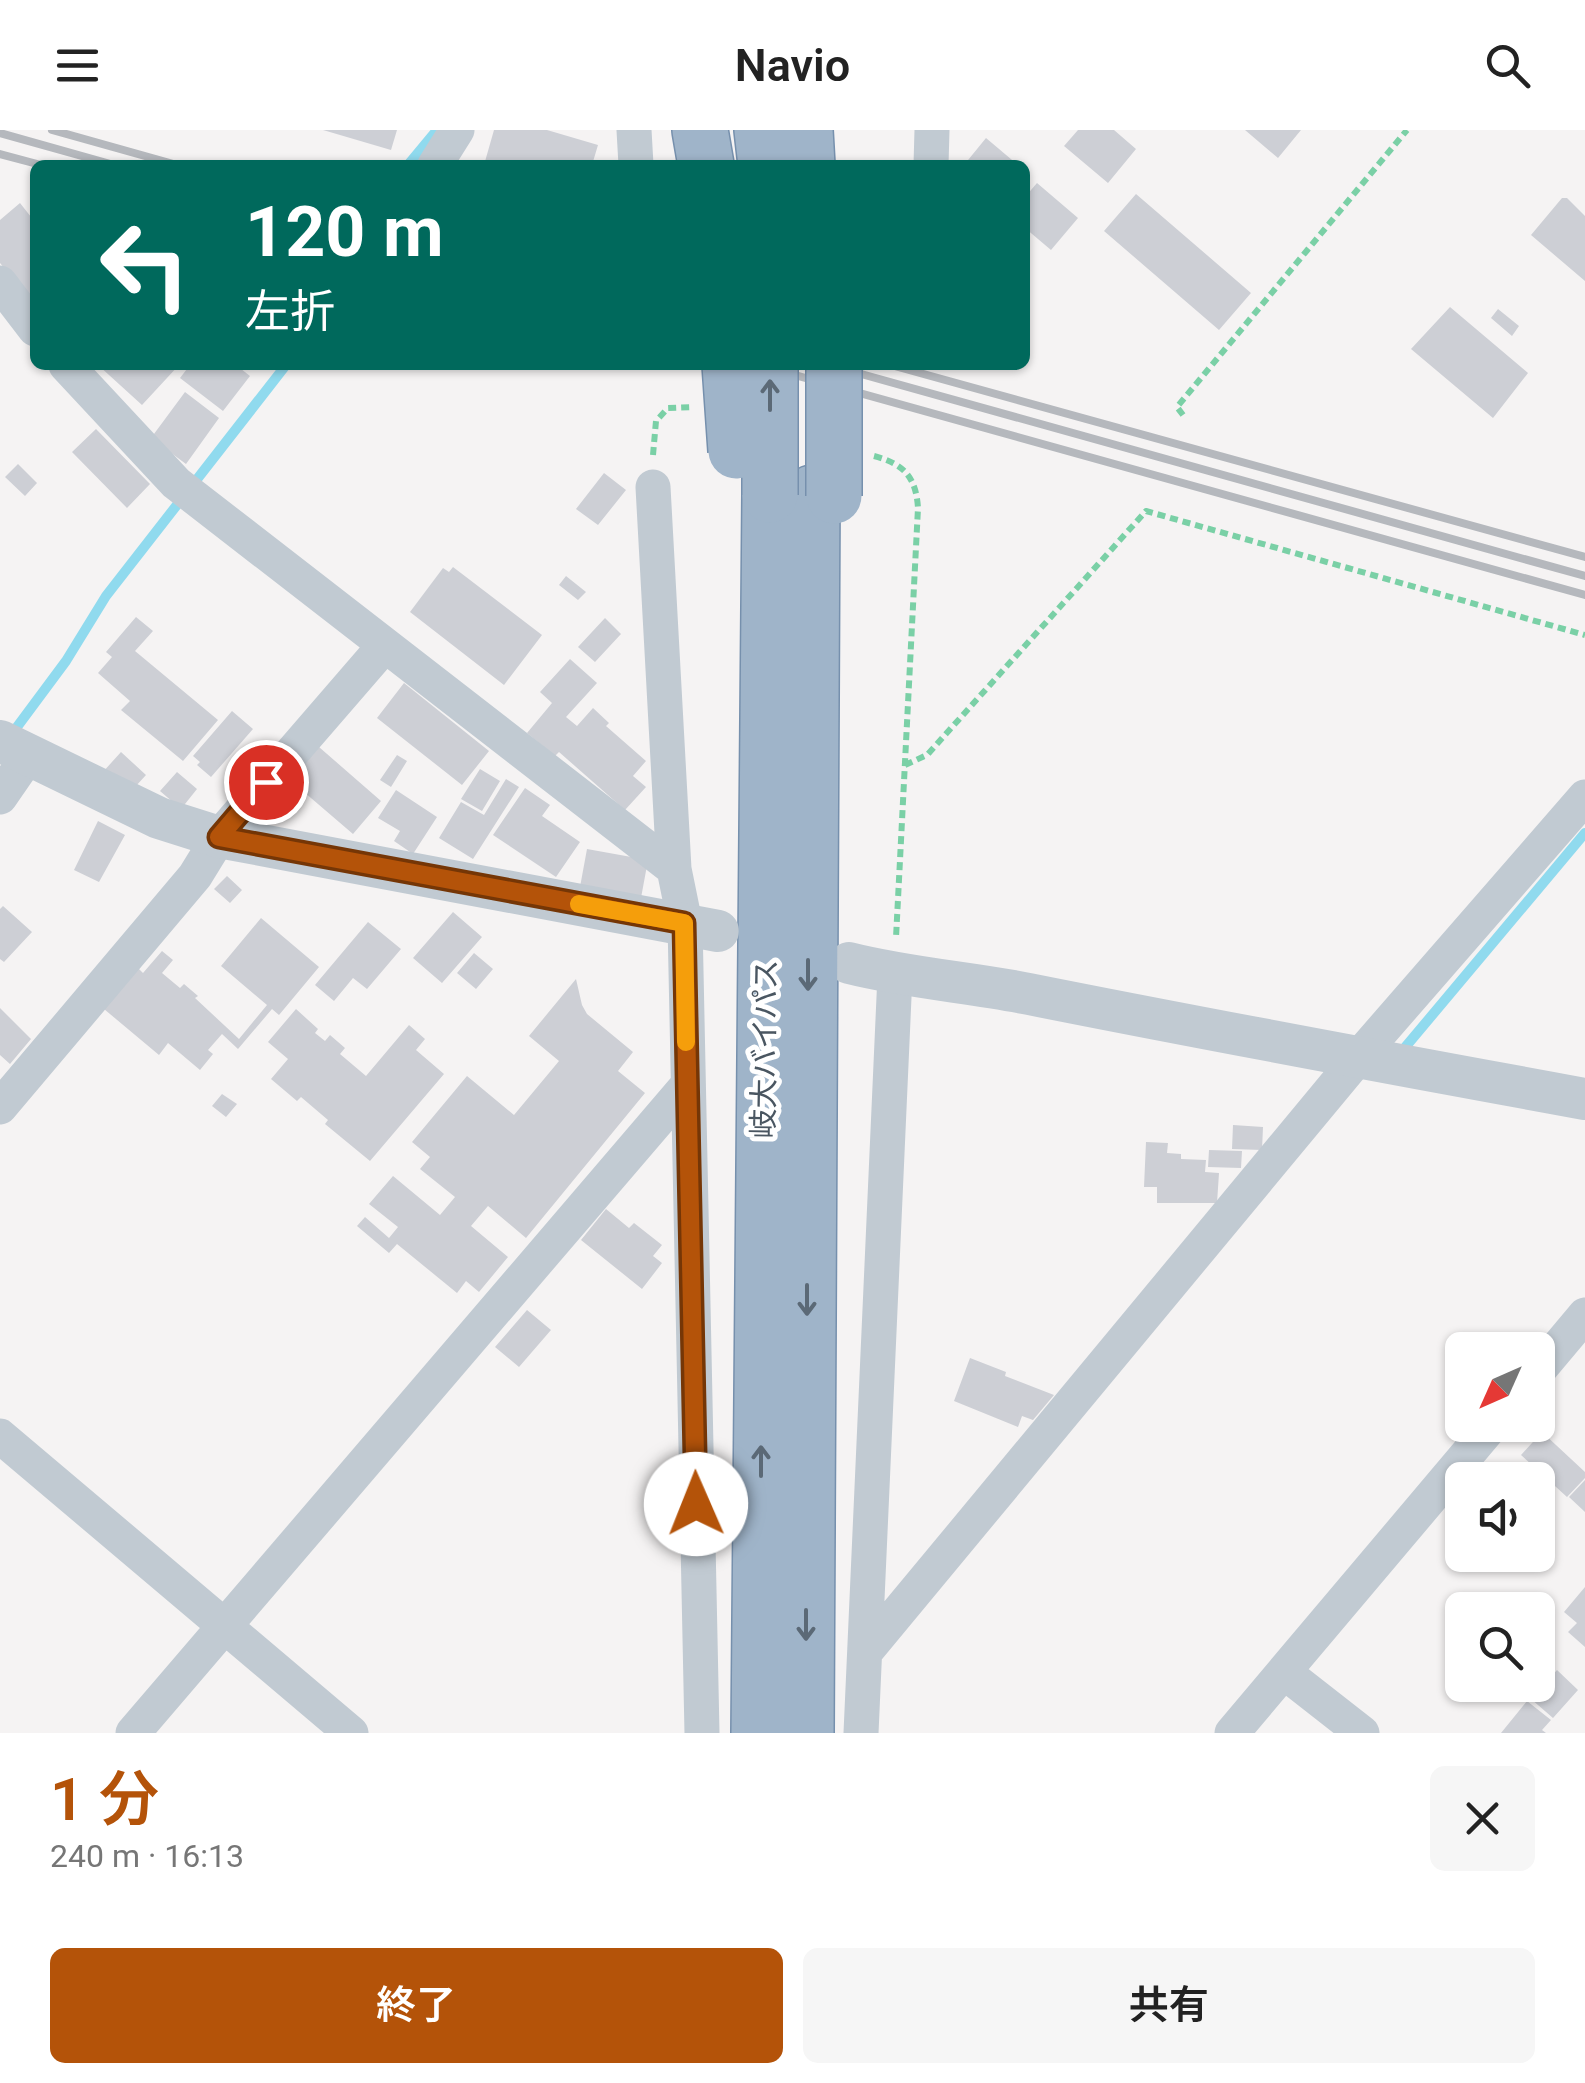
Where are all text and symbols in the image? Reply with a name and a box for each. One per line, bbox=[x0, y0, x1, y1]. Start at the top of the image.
icon: menu bbox=[50, 38, 105, 93]
icon: search bbox=[1480, 38, 1535, 93]
text: Navio bbox=[735, 39, 850, 92]
text: 120 m bbox=[245, 191, 444, 273]
icon: left bbox=[80, 200, 210, 330]
text: 左折 bbox=[245, 285, 335, 338]
one-way arrow bbox=[760, 379, 780, 412]
pin bbox=[224, 740, 309, 825]
icon: arrive bbox=[239, 755, 294, 810]
one-way arrow bbox=[798, 958, 818, 991]
street label: 岐大バイパス bbox=[745, 959, 784, 1139]
one-way arrow bbox=[798, 1284, 816, 1316]
north arrow bbox=[1445, 1332, 1555, 1442]
map controls bbox=[1445, 1332, 1555, 1702]
one-way arrow bbox=[752, 1445, 770, 1478]
position arrow bbox=[644, 1452, 748, 1556]
button: sound bbox=[1445, 1462, 1555, 1572]
button: search bbox=[1445, 1592, 1555, 1702]
one-way arrow bbox=[796, 1608, 816, 1641]
text: 1 分 bbox=[50, 1764, 159, 1835]
button: close bbox=[1430, 1766, 1535, 1871]
text: 240 m · 16:13 bbox=[50, 1837, 244, 1875]
button: 終了 bbox=[50, 1948, 783, 2063]
button: 共有 bbox=[803, 1948, 1535, 2063]

